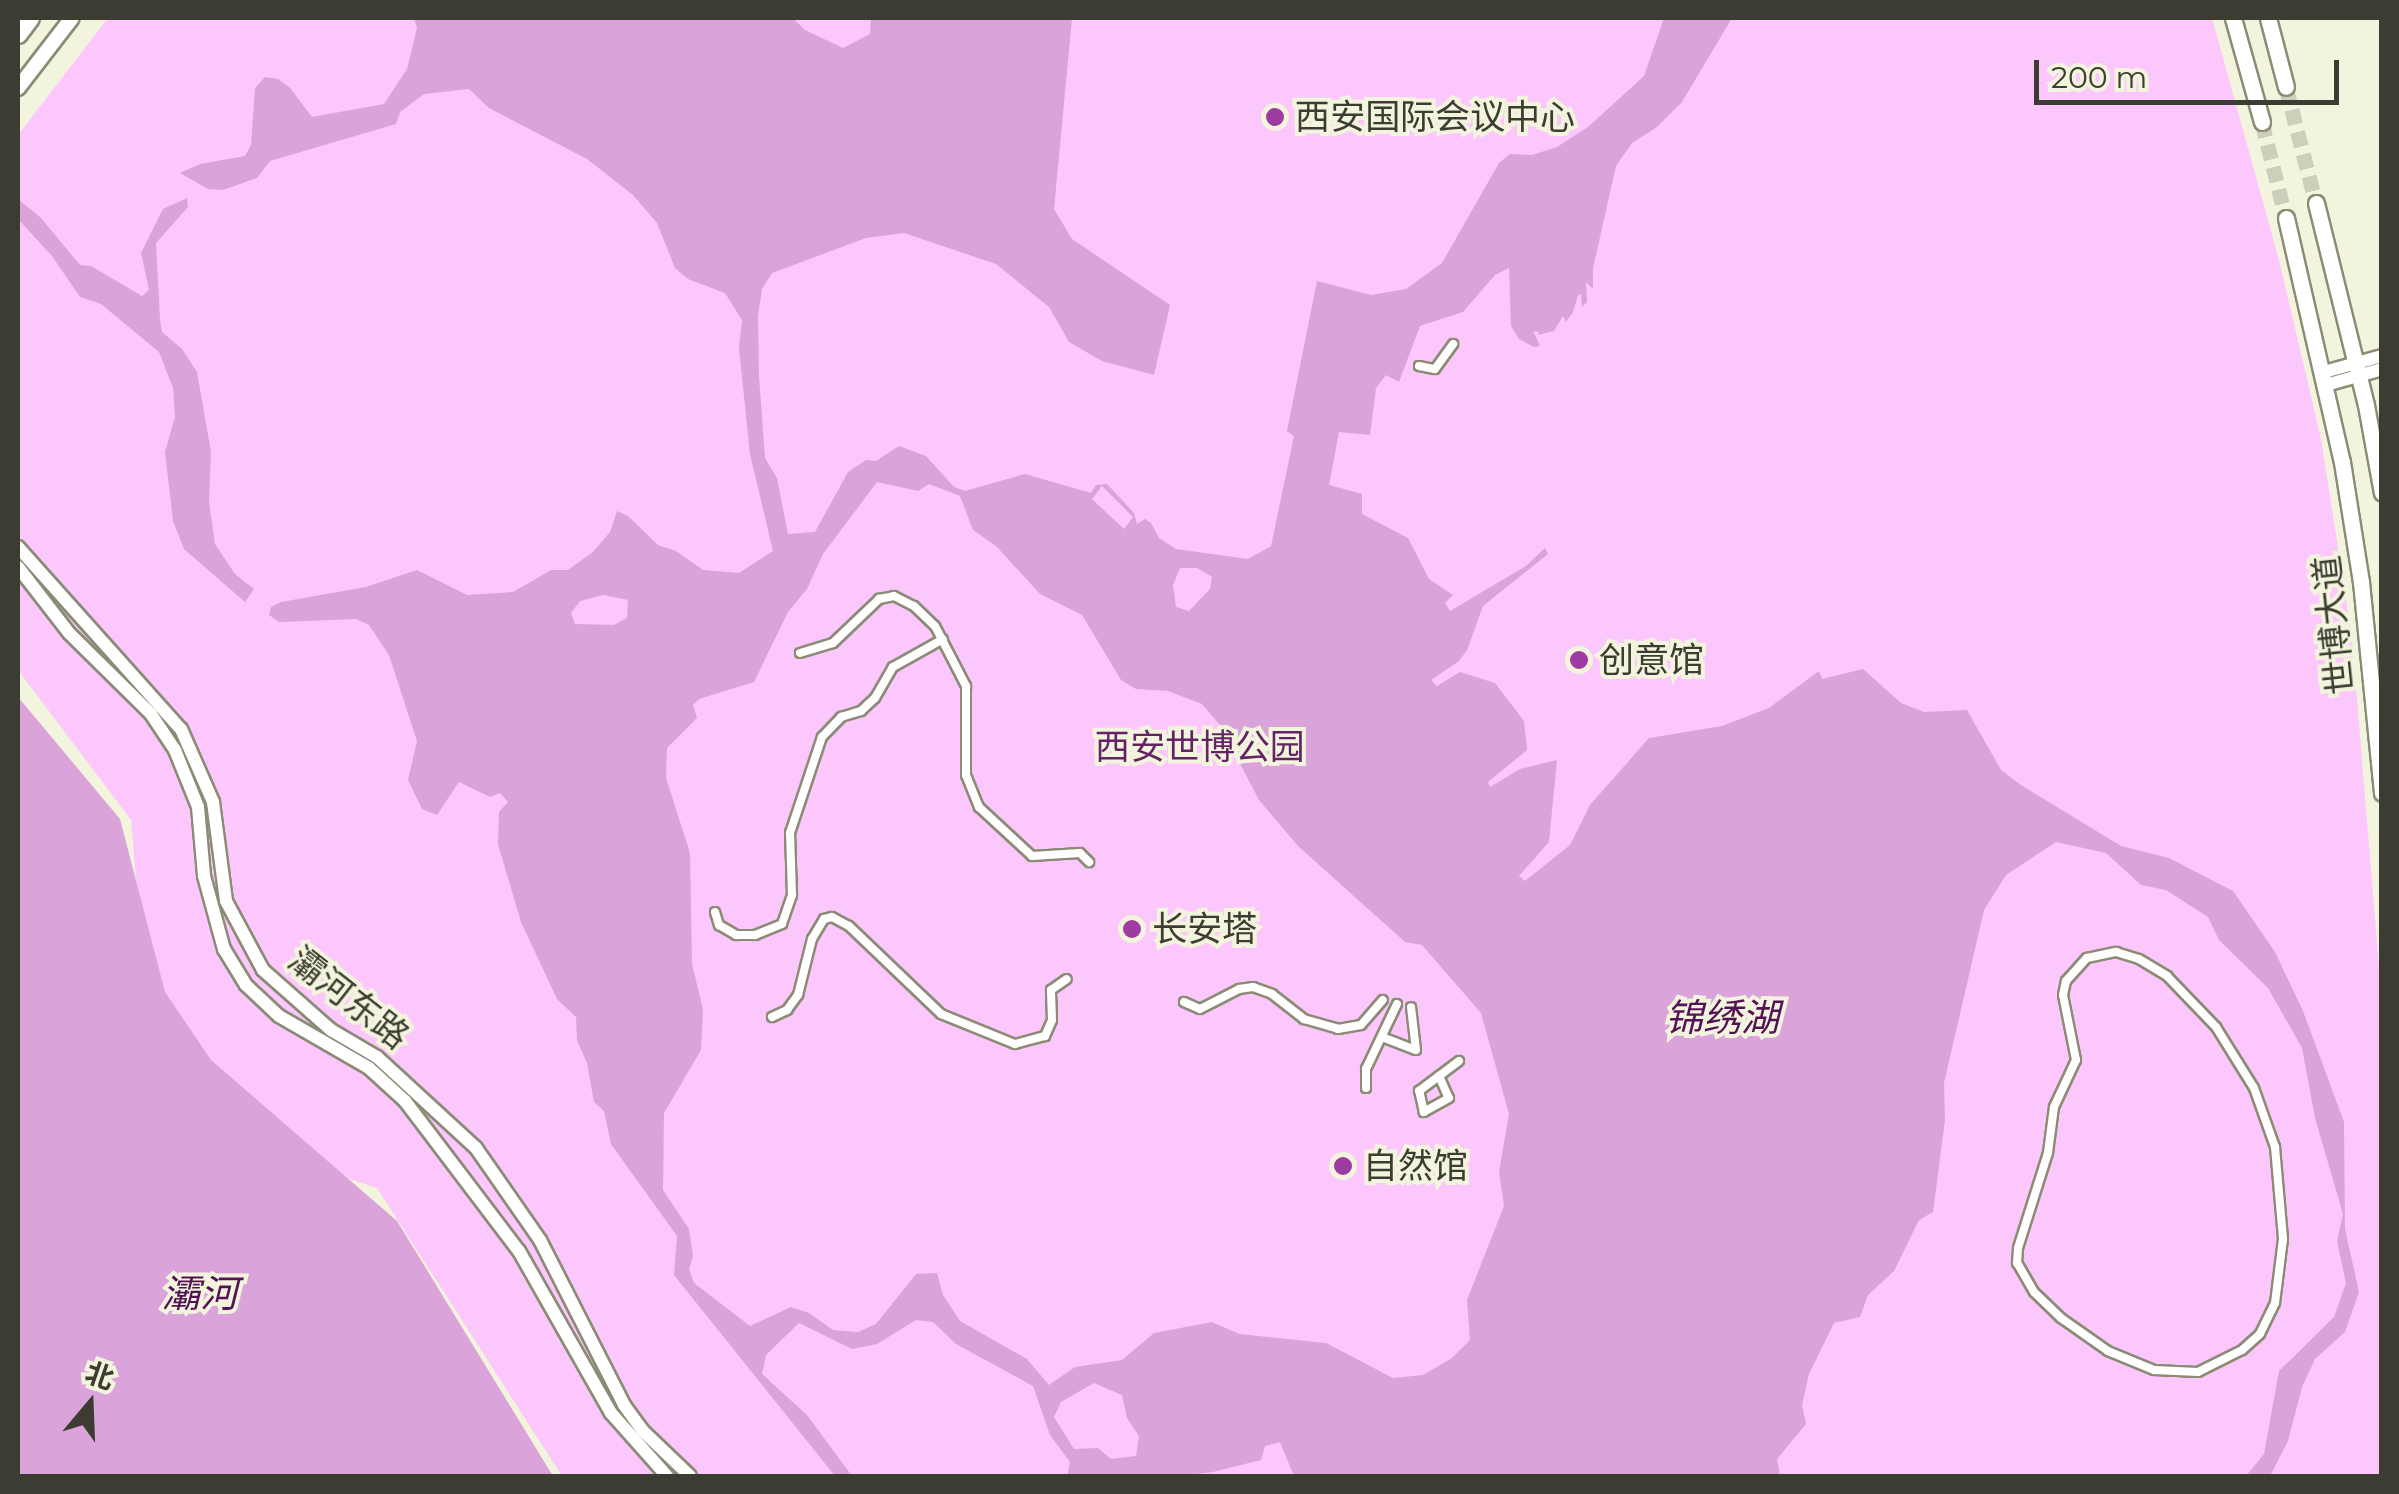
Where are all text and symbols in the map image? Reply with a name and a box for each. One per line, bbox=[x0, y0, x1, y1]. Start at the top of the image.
scale bar bbox=[2039, 40, 2344, 102]
text: 200 m bbox=[2051, 59, 2147, 96]
place label: 西安国际会议中心 bbox=[1295, 96, 1575, 138]
marker: 西安国际会议中心 bbox=[1264, 106, 1286, 128]
street label: 世博大道 bbox=[2306, 553, 2362, 697]
place label: 创意馆 bbox=[1599, 639, 1704, 681]
marker: 创意馆 bbox=[1568, 649, 1590, 671]
park label: 西安世博公园 bbox=[1095, 726, 1305, 768]
place label: 长安塔 bbox=[1152, 908, 1257, 950]
marker: 长安塔 bbox=[1121, 918, 1143, 940]
street label: 灞河东路 bbox=[281, 938, 417, 1058]
water label: 锦绣湖 bbox=[1665, 995, 1779, 1041]
place label: 自然馆 bbox=[1363, 1145, 1468, 1187]
marker: 自然馆 bbox=[1332, 1155, 1354, 1177]
water label: 灞河 bbox=[162, 1271, 238, 1317]
north arrow bbox=[40, 1354, 140, 1454]
text: 北 bbox=[81, 1355, 119, 1396]

